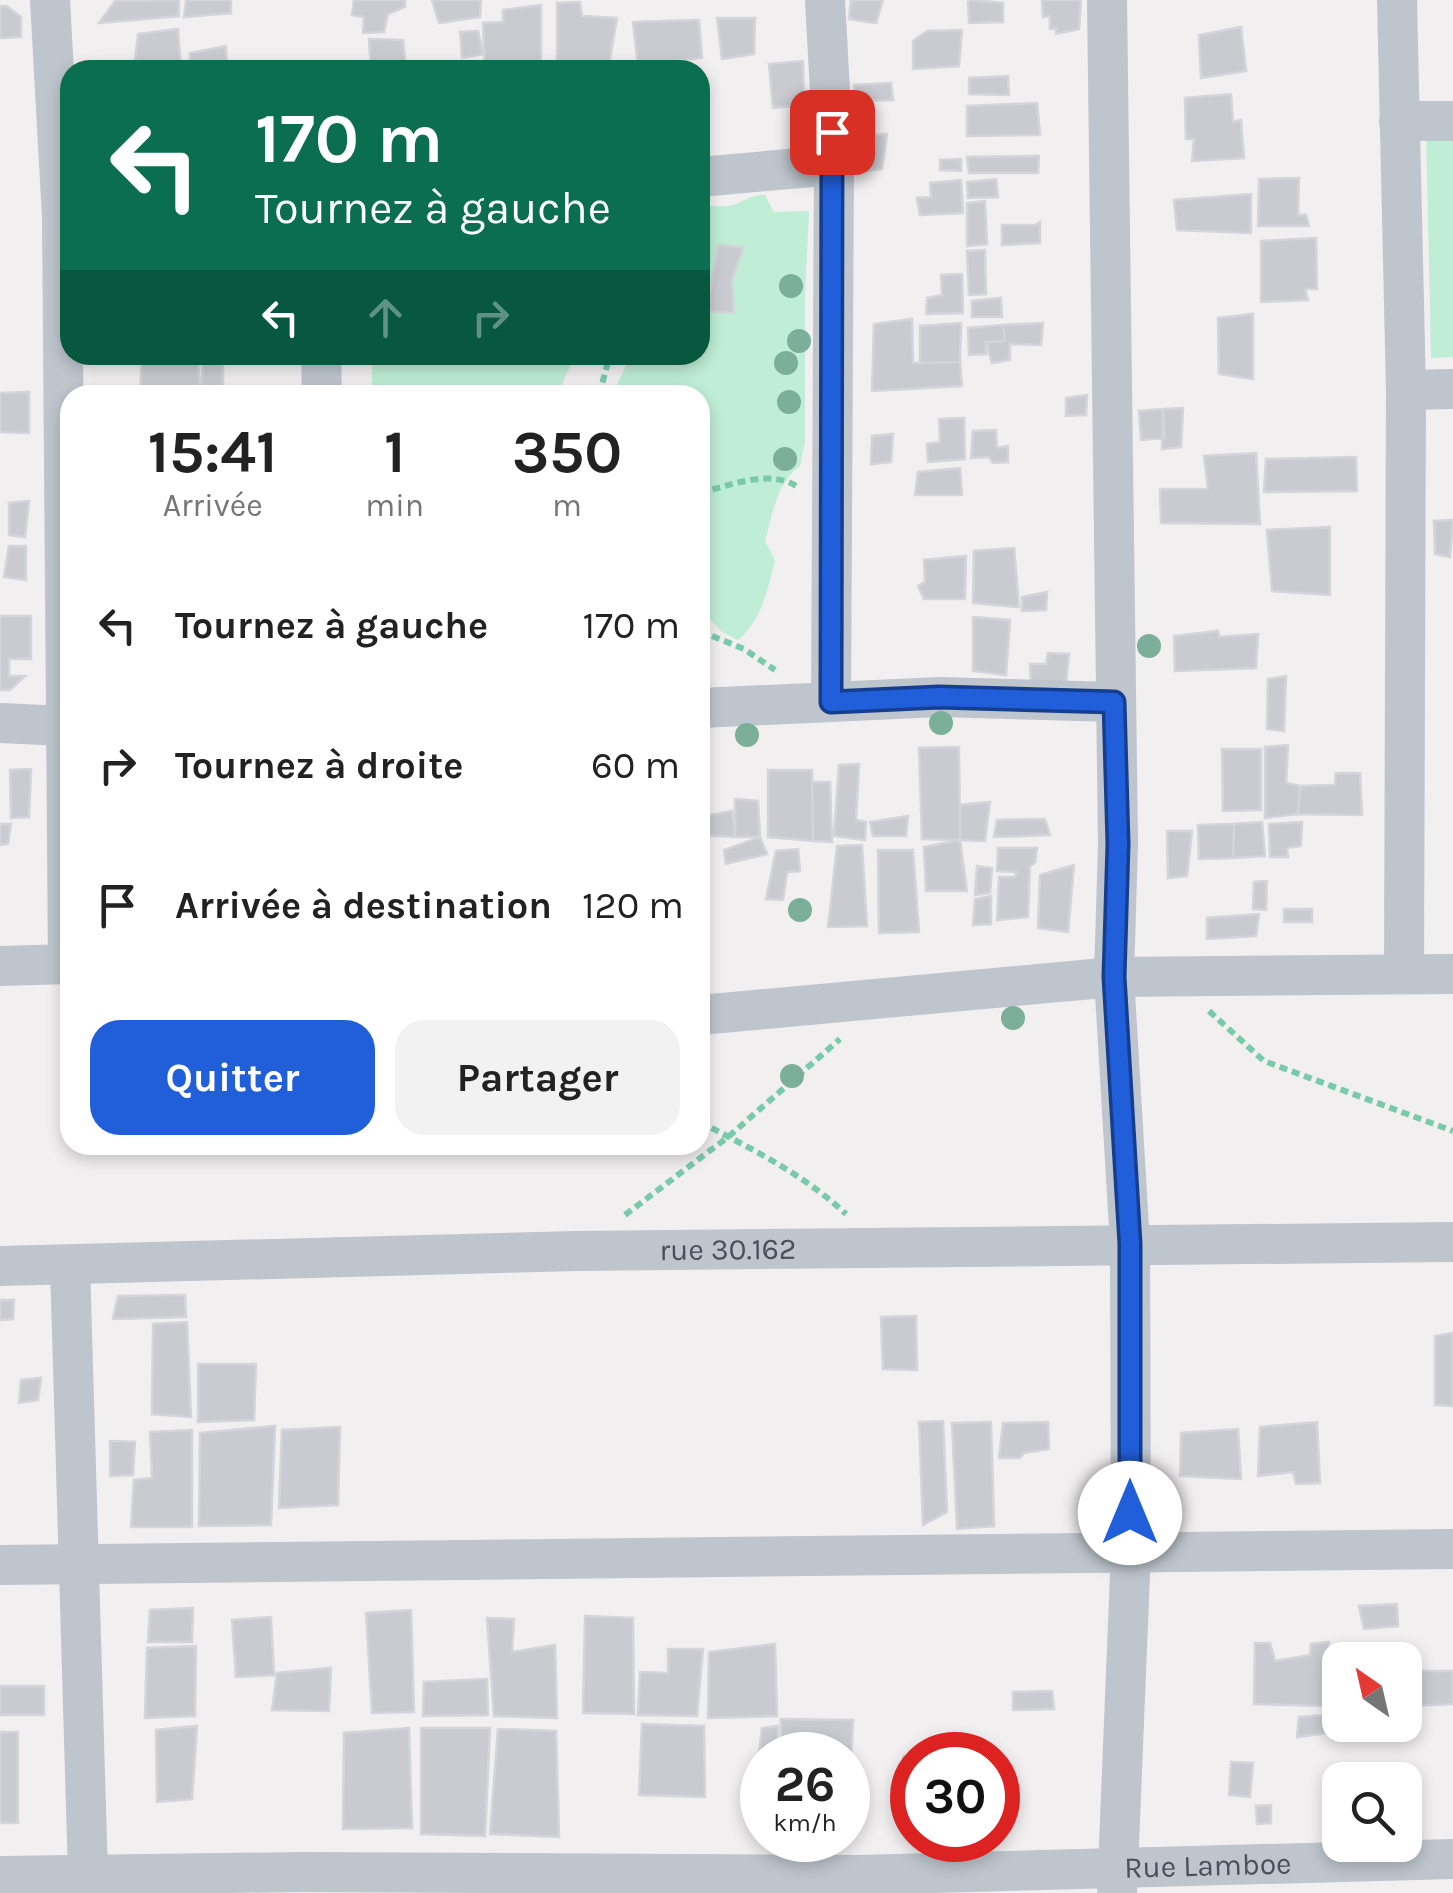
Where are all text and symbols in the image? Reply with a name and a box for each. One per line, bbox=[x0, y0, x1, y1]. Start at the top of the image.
pin bbox=[790, 90, 875, 175]
text: 170 m bbox=[255, 98, 443, 180]
icon: left bbox=[90, 100, 220, 230]
icon: arrive bbox=[805, 105, 860, 160]
text: Tournez à gauche bbox=[255, 182, 611, 234]
icon: left bbox=[253, 290, 308, 345]
icon: ahead bbox=[358, 290, 413, 345]
icon: right bbox=[463, 290, 518, 345]
text: 15:41 bbox=[148, 417, 277, 487]
text: 1 bbox=[384, 417, 405, 487]
text: 350 bbox=[512, 417, 622, 487]
text: Arrivée bbox=[163, 487, 263, 524]
text: min bbox=[365, 487, 424, 524]
text: m bbox=[552, 487, 582, 524]
icon: left bbox=[90, 598, 145, 653]
text: Tournez à gauche bbox=[175, 603, 488, 648]
text: 170 m bbox=[582, 603, 680, 648]
icon: right bbox=[90, 738, 145, 793]
text: Tournez à droite bbox=[175, 743, 463, 788]
text: 60 m bbox=[591, 743, 680, 788]
icon: arrive bbox=[90, 878, 145, 933]
text: Arrivée à destination bbox=[175, 883, 552, 928]
text: 120 m bbox=[582, 883, 684, 928]
button: Quitter bbox=[90, 1020, 375, 1135]
button: Partager bbox=[395, 1020, 680, 1135]
street label: rue 30.162 bbox=[659, 1231, 796, 1268]
position arrow bbox=[1078, 1461, 1182, 1565]
north arrow bbox=[1322, 1642, 1422, 1742]
map controls bbox=[1322, 1642, 1422, 1862]
speed limit sign: 30 bbox=[890, 1732, 1020, 1862]
text: 26 bbox=[775, 1755, 835, 1814]
button: search bbox=[1322, 1762, 1422, 1862]
text: km/h bbox=[773, 1808, 837, 1837]
street label: Rue Lamboe bbox=[1124, 1845, 1292, 1886]

